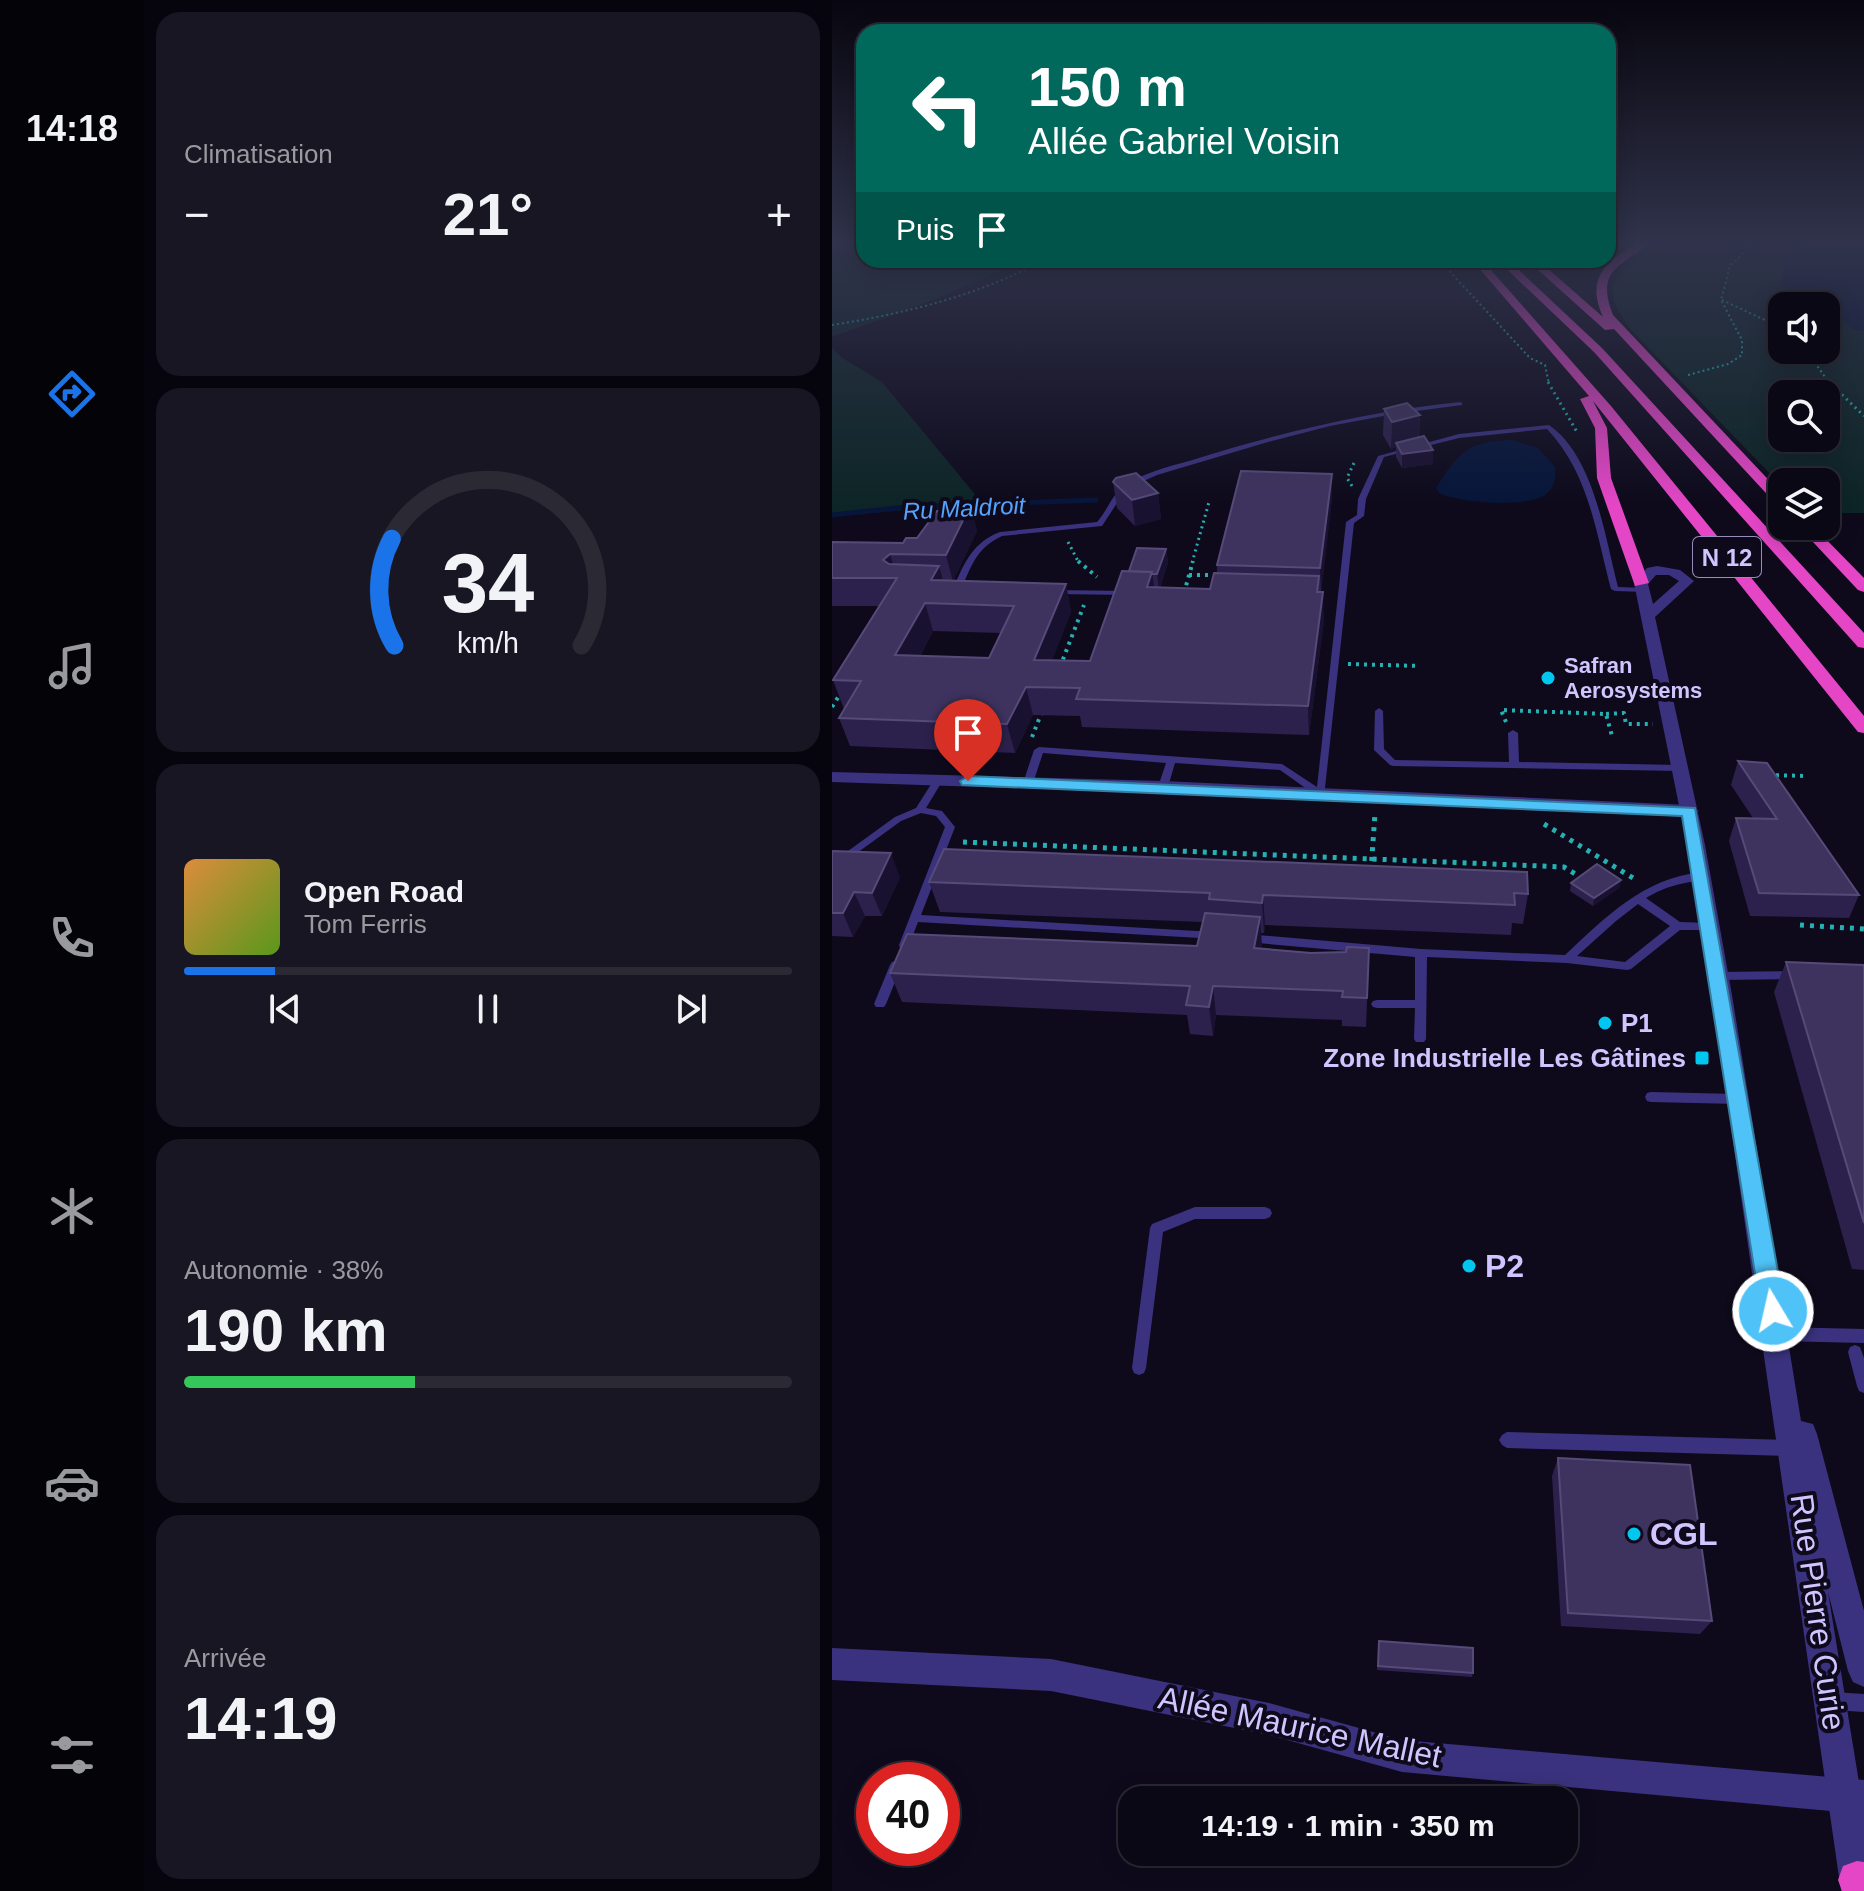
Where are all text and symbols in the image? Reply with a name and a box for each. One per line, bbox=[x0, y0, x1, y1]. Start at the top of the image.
text: 150 m bbox=[1028, 55, 1187, 118]
icon: left bbox=[896, 56, 1000, 160]
text: 14:18 bbox=[26, 108, 118, 149]
text: Allée Gabriel Voisin bbox=[1028, 121, 1340, 162]
text: Climatisation bbox=[184, 139, 333, 169]
text: 21° bbox=[443, 181, 533, 248]
text: − bbox=[184, 190, 210, 239]
text: + bbox=[766, 190, 792, 239]
icon: arrive bbox=[970, 208, 1014, 252]
text: Puis bbox=[896, 213, 954, 246]
map controls bbox=[1768, 292, 1840, 540]
button: sound bbox=[1768, 292, 1840, 364]
icon: directions bbox=[44, 366, 100, 422]
button: search bbox=[1768, 380, 1840, 452]
button: layers bbox=[1768, 468, 1840, 540]
water label: Ru Maldroit bbox=[902, 491, 1027, 525]
text: 34 bbox=[442, 536, 534, 629]
road number: N 12 bbox=[1693, 537, 1761, 577]
text: km/h bbox=[457, 627, 519, 659]
icon: music bbox=[44, 638, 100, 694]
place label: Safran Aerosystems bbox=[1564, 653, 1702, 703]
marker: Safran Aerosystems bbox=[1539, 669, 1557, 687]
pin bbox=[934, 699, 1002, 781]
icon: arrive bbox=[946, 711, 990, 755]
text: Open Road bbox=[304, 875, 464, 908]
text: Tom Ferris bbox=[304, 909, 427, 939]
icon: phone bbox=[44, 910, 100, 966]
icon: previous bbox=[263, 987, 307, 1031]
icon: pause bbox=[466, 987, 510, 1031]
icon: next bbox=[669, 987, 713, 1031]
place label: P1 bbox=[1621, 1008, 1653, 1038]
marker: P1 bbox=[1596, 1014, 1614, 1032]
place label: Zone Industrielle Les Gâtines bbox=[1323, 1043, 1686, 1073]
marker: Zone Industrielle Les Gâtines bbox=[1693, 1049, 1711, 1067]
icon: climate bbox=[44, 1183, 100, 1239]
place label: P2 bbox=[1485, 1248, 1524, 1284]
text: Autonomie · 38% bbox=[184, 1255, 383, 1285]
marker: P2 bbox=[1460, 1257, 1478, 1275]
position arrow bbox=[1731, 1269, 1815, 1353]
text: 190 km bbox=[184, 1297, 388, 1364]
icon: car bbox=[44, 1455, 100, 1511]
street label: Rue Pierre Curie bbox=[1784, 1491, 1852, 1733]
place label: CGL bbox=[1650, 1516, 1718, 1552]
marker: CGL bbox=[1625, 1525, 1643, 1543]
text: Arrivée bbox=[184, 1643, 266, 1673]
street label: Allée Maurice Mallet bbox=[1155, 1679, 1445, 1775]
text: 14:19 bbox=[184, 1685, 337, 1752]
icon: filters bbox=[44, 1727, 100, 1783]
speed limit sign: 40 bbox=[856, 1762, 960, 1866]
text: 14:19 · 1 min · 350 m bbox=[1201, 1809, 1495, 1842]

